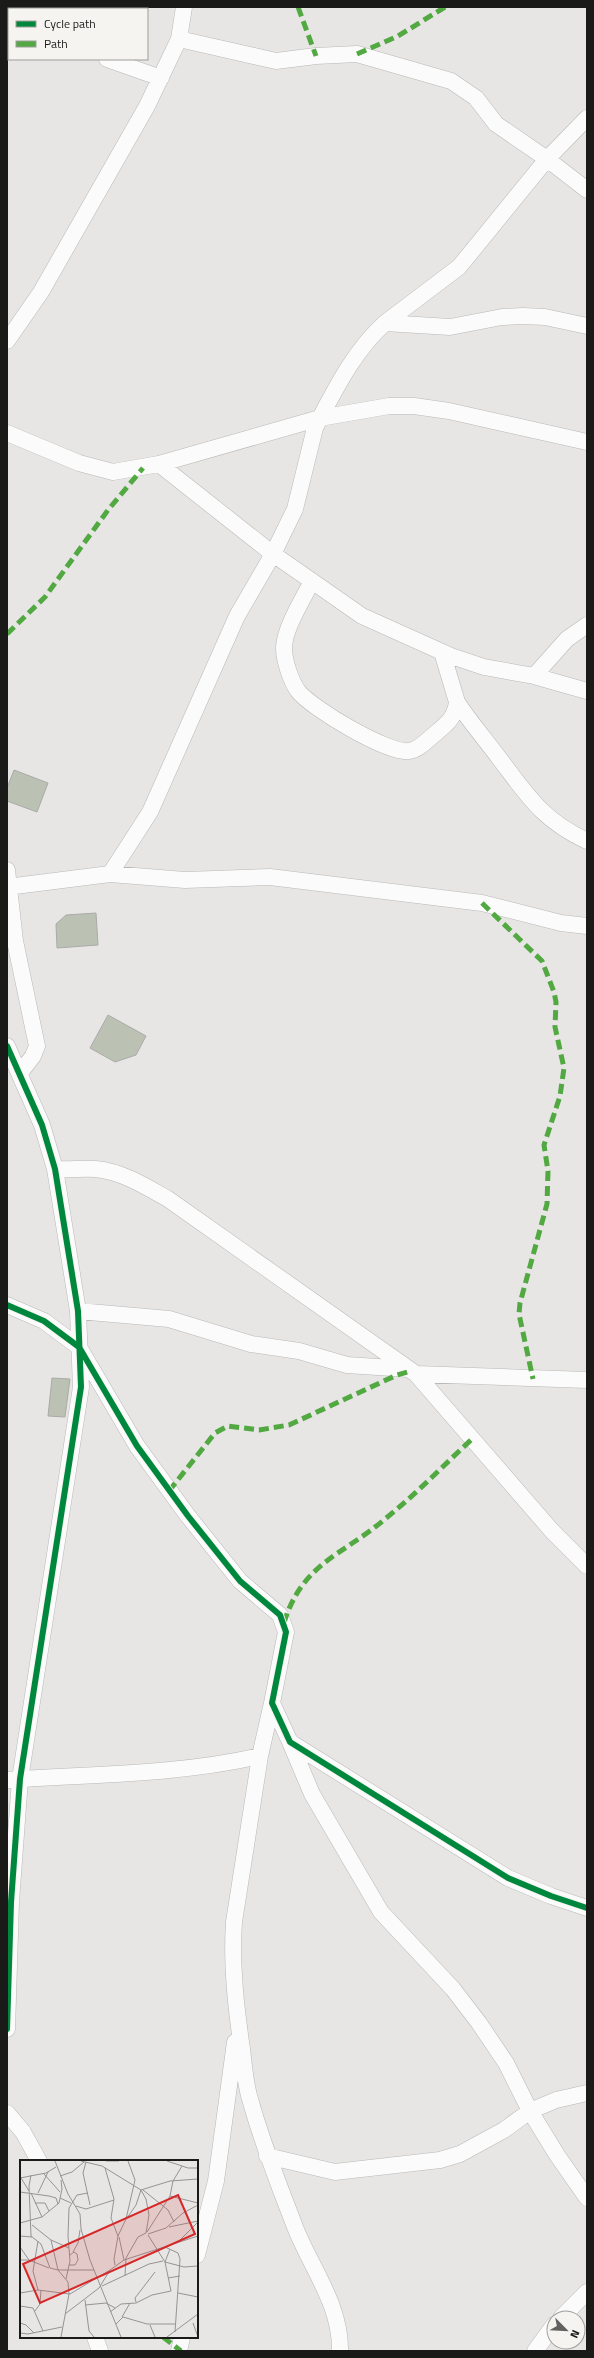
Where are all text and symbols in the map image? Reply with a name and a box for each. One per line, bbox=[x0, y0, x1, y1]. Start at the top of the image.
legend bbox=[8, 8, 148, 60]
text: Cycle path bbox=[44, 14, 96, 33]
text: Path bbox=[44, 34, 68, 53]
inset map bbox=[20, 2160, 198, 2338]
north arrow bbox=[546, 2310, 586, 2350]
text: N bbox=[566, 2327, 584, 2341]

